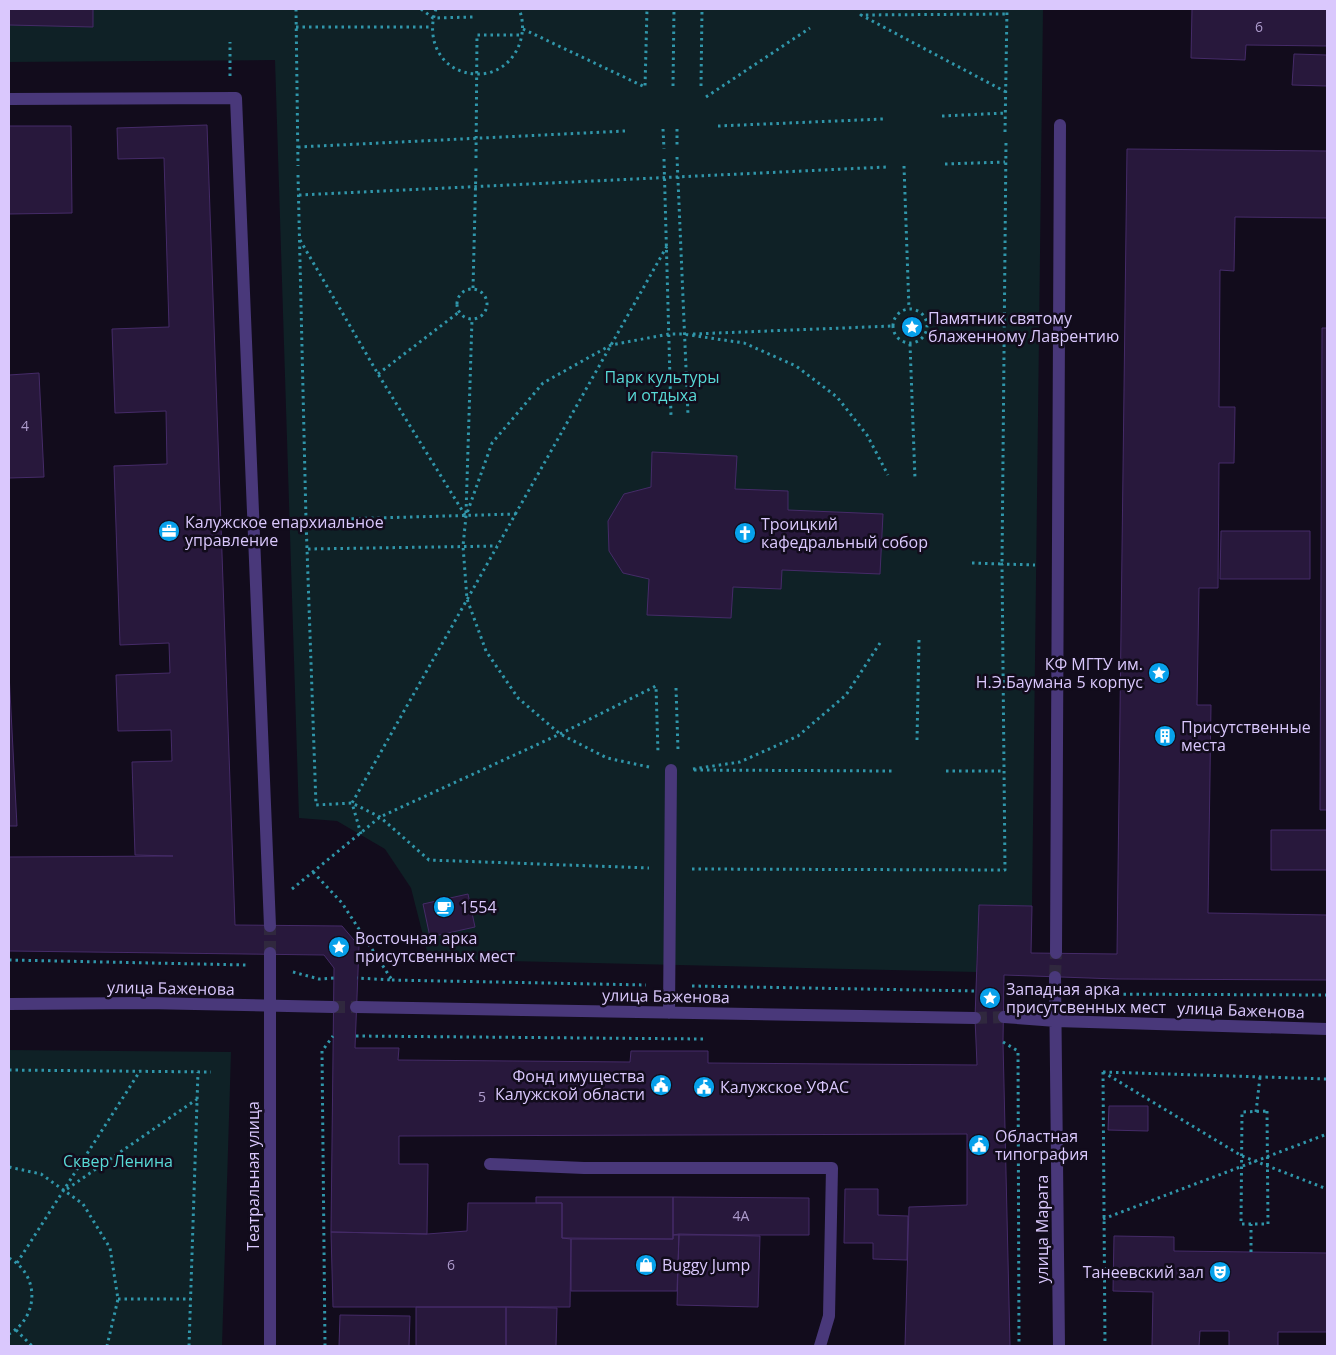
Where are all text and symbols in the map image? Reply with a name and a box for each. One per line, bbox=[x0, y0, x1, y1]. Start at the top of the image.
house number: 6 bbox=[1255, 17, 1263, 36]
place label: Памятник святому блаженному Лаврентию bbox=[928, 307, 1119, 347]
place icon: Памятник святому блаженному Лаврентию bbox=[900, 315, 924, 339]
park label: Парк культуры и отдыха bbox=[604, 366, 720, 406]
house number: 4 bbox=[21, 416, 29, 435]
place label: Калужское епархиальное управление bbox=[185, 511, 384, 551]
place label: Троицкий кафедральный собор bbox=[761, 513, 928, 553]
office icon: Калужское епархиальное управление bbox=[157, 519, 181, 543]
church icon: Троицкий кафедральный собор bbox=[733, 521, 757, 545]
place label: КФ МГТУ им. Н.Э.Баумана 5 корпус bbox=[976, 653, 1143, 693]
place icon: КФ МГТУ им. Н.Э.Баумана 5 корпус bbox=[1147, 661, 1171, 685]
place label: Присутственные места bbox=[1181, 716, 1311, 756]
building icon: Присутственные места bbox=[1153, 724, 1177, 748]
cafe icon: 1554 bbox=[432, 895, 456, 919]
place label: 1554 bbox=[460, 896, 497, 918]
place label: Восточная арка присутсвенных мест bbox=[355, 927, 515, 967]
place icon: Восточная арка присутсвенных мест bbox=[327, 935, 351, 959]
street label: улица Баженова bbox=[107, 976, 235, 1000]
place label: Западная арка присутсвенных мест bbox=[1006, 978, 1166, 1018]
street label: улица Баженова bbox=[602, 984, 730, 1008]
place icon: Западная арка присутсвенных мест bbox=[978, 986, 1002, 1010]
street label: улица Баженова bbox=[1177, 997, 1305, 1023]
place label: Фонд имущества Калужской области bbox=[495, 1065, 645, 1105]
public building icon: Фонд имущества Калужской области bbox=[649, 1073, 673, 1097]
public building icon: Калужское УФАС bbox=[692, 1075, 716, 1099]
place label: Калужское УФАС bbox=[720, 1076, 849, 1098]
house number: 5 bbox=[478, 1087, 486, 1106]
street label: Театральная улица bbox=[242, 1101, 264, 1251]
place label: Областная типография bbox=[995, 1125, 1088, 1165]
public building icon: Областная типография bbox=[967, 1133, 991, 1157]
park label: Сквер Ленина bbox=[63, 1150, 173, 1172]
street label: улица Марата bbox=[1031, 1175, 1053, 1283]
house number: 4А bbox=[733, 1206, 750, 1225]
shop icon: Buggy Jump bbox=[634, 1253, 658, 1277]
place label: Buggy Jump bbox=[662, 1254, 750, 1276]
house number: 6 bbox=[447, 1255, 455, 1274]
theatre icon: Танеевский зал bbox=[1208, 1260, 1232, 1284]
place label: Танеевский зал bbox=[1083, 1261, 1204, 1283]

